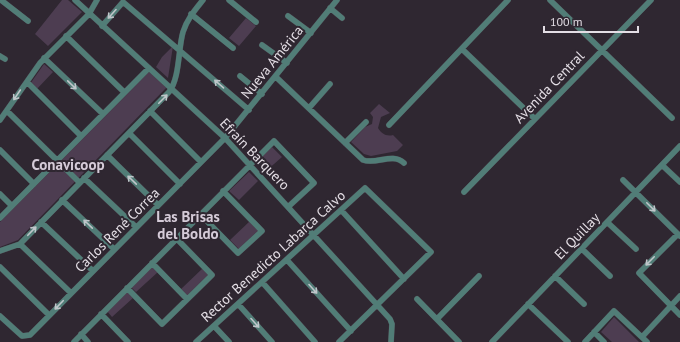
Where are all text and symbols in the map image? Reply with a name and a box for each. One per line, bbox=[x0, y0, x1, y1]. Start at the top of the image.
scale bar bbox=[544, 8, 638, 34]
one-way arrow bbox=[107, 9, 117, 19]
text: 100 m bbox=[550, 14, 583, 29]
street label: Nueva América bbox=[237, 22, 307, 102]
street label: Avenida Central bbox=[510, 47, 588, 127]
one-way arrow bbox=[67, 80, 77, 89]
one-way arrow bbox=[214, 80, 225, 89]
one-way arrow bbox=[13, 89, 21, 100]
one-way arrow bbox=[158, 94, 168, 104]
street label: Efraín Barquero bbox=[216, 114, 294, 194]
district label: Conavicoop bbox=[31, 155, 105, 174]
one-way arrow bbox=[127, 175, 137, 185]
street label: Carlos René Correa bbox=[71, 184, 163, 276]
street label: Rector Benedicto Labarca Calvo bbox=[197, 186, 349, 326]
one-way arrow bbox=[646, 202, 656, 212]
district label: Las Brisas del Boldo bbox=[156, 207, 220, 243]
street label: El Quillay bbox=[550, 209, 604, 263]
one-way arrow bbox=[83, 220, 93, 229]
one-way arrow bbox=[27, 226, 37, 236]
one-way arrow bbox=[646, 256, 655, 266]
one-way arrow bbox=[308, 283, 317, 294]
one-way arrow bbox=[54, 300, 64, 310]
one-way arrow bbox=[250, 318, 260, 328]

